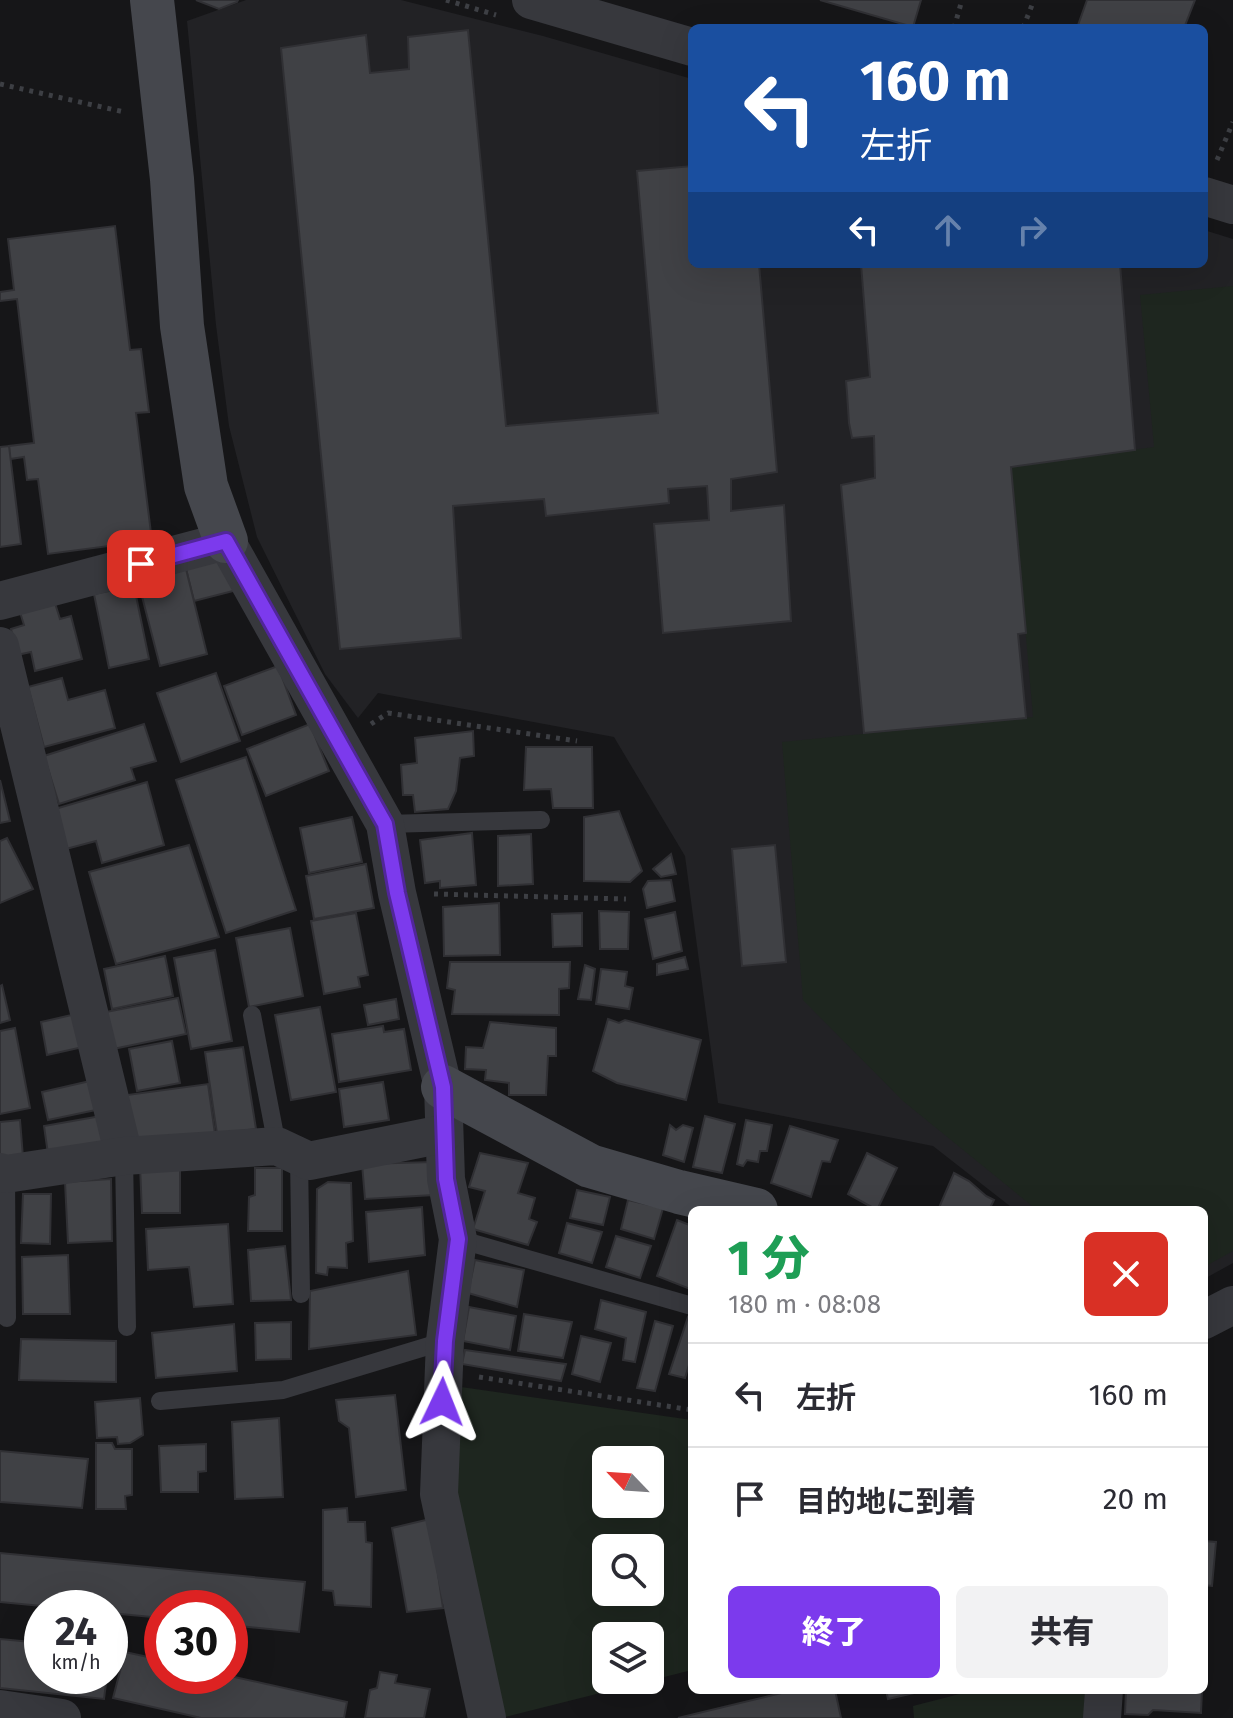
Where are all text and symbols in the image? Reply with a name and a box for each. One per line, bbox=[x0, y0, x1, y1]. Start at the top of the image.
text: 160 m bbox=[860, 48, 1011, 115]
icon: left bbox=[728, 56, 832, 160]
text: 左折 bbox=[860, 124, 932, 168]
icon: left bbox=[842, 208, 886, 252]
icon: ahead bbox=[926, 208, 970, 252]
icon: right bbox=[1010, 208, 1054, 252]
pin bbox=[107, 530, 175, 598]
icon: arrive bbox=[119, 542, 163, 586]
text: 1 分 bbox=[728, 1230, 810, 1288]
button: close bbox=[1084, 1232, 1168, 1316]
text: 180 m · 08:08 bbox=[728, 1289, 881, 1320]
position arrow bbox=[400, 1360, 484, 1444]
icon: left bbox=[728, 1373, 772, 1417]
text: 160 m bbox=[1089, 1377, 1168, 1413]
text: 左折 bbox=[796, 1380, 856, 1416]
north arrow bbox=[592, 1446, 664, 1518]
map controls bbox=[592, 1446, 664, 1694]
icon: arrive bbox=[728, 1477, 772, 1521]
text: 20 m bbox=[1103, 1481, 1168, 1517]
text: 目的地に到着 bbox=[796, 1484, 976, 1520]
button: search bbox=[592, 1534, 664, 1606]
button: 終了 bbox=[728, 1586, 940, 1678]
button: 共有 bbox=[956, 1586, 1168, 1678]
speed limit sign: 30 bbox=[144, 1590, 248, 1694]
text: 24 bbox=[55, 1608, 97, 1656]
button: layers bbox=[592, 1622, 664, 1694]
text: km/h bbox=[51, 1650, 101, 1674]

